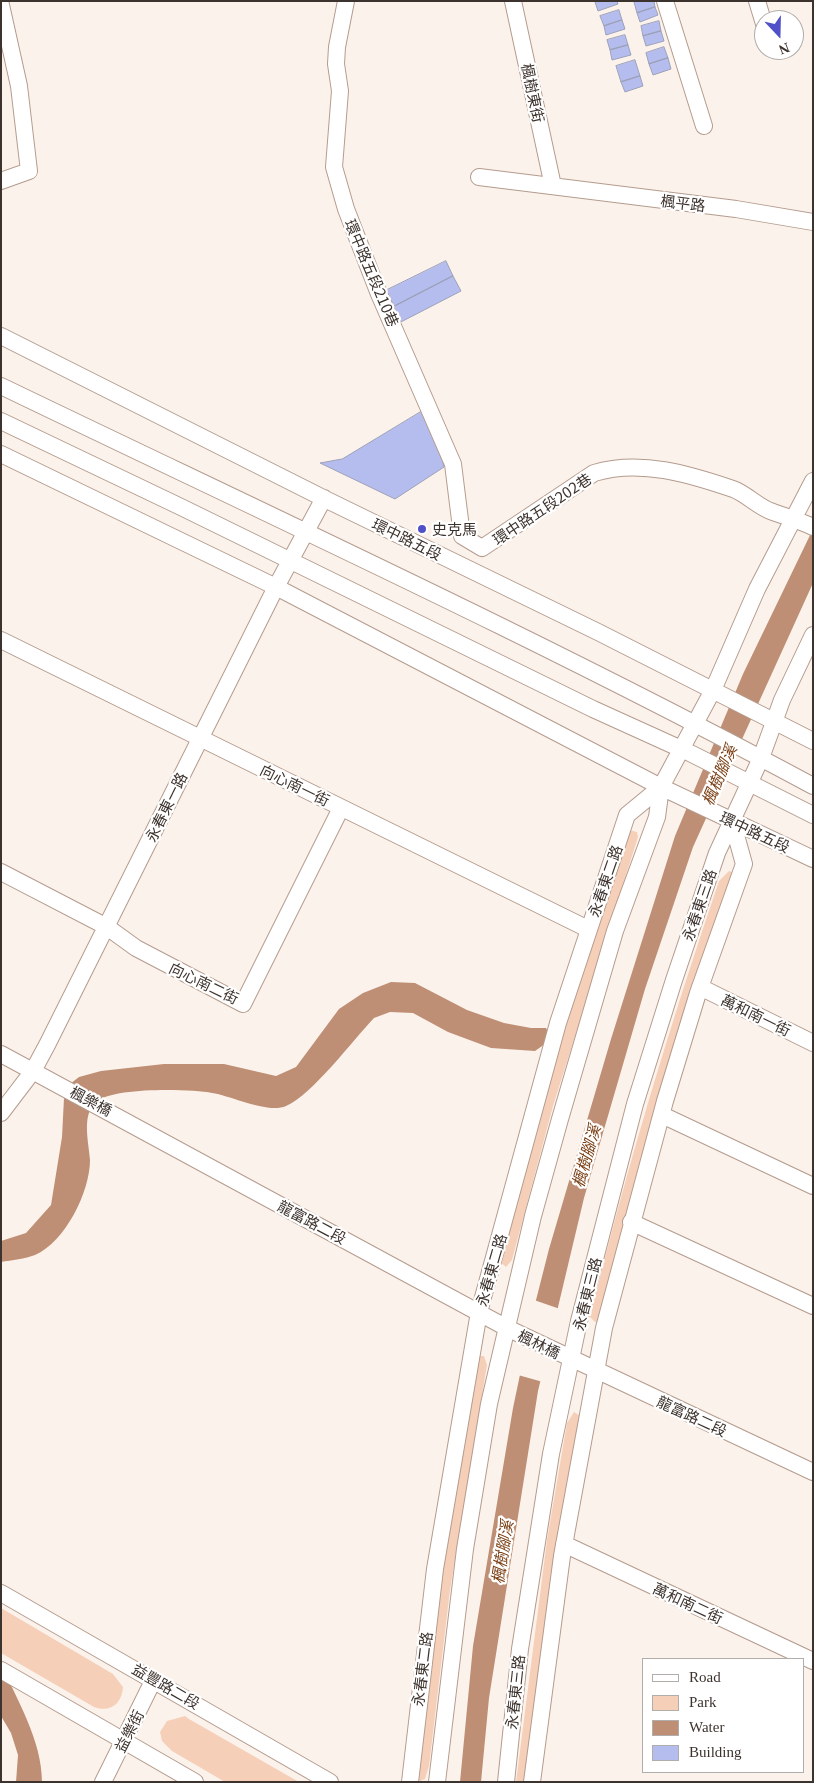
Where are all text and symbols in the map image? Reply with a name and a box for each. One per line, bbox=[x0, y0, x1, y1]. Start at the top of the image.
north arrow bbox=[754, 10, 804, 60]
text: N bbox=[777, 40, 792, 57]
street label: 楓樹東街 bbox=[518, 62, 548, 124]
street label: 楓平路 bbox=[660, 191, 706, 215]
street label: 環中路五段210巷 bbox=[341, 217, 403, 329]
street label: 環中路五段202巷 bbox=[489, 469, 595, 549]
street label: 環中路五段 bbox=[369, 514, 445, 564]
place label: 史克馬 bbox=[432, 520, 477, 538]
marker: 史克馬 bbox=[416, 523, 428, 535]
water label: 楓樹腳溪 bbox=[698, 742, 740, 808]
street label: 向心南一街 bbox=[257, 760, 333, 810]
street label: 永春東一路 bbox=[141, 769, 191, 845]
street label: 環中路五段 bbox=[717, 808, 793, 856]
street label: 永春東二路 bbox=[584, 843, 626, 919]
street label: 永春東三路 bbox=[678, 867, 720, 943]
street label: 向心南二街 bbox=[166, 958, 242, 1008]
street label: 萬和南一街 bbox=[718, 990, 794, 1040]
street label: 楓樂橋 bbox=[67, 1082, 115, 1120]
water label: 楓樹腳溪 bbox=[568, 1123, 604, 1189]
street label: 龍富路二段 bbox=[275, 1196, 349, 1248]
street label: 永春東二路 bbox=[472, 1231, 510, 1309]
street label: 永春東三路 bbox=[569, 1255, 605, 1333]
street label: 楓林橋 bbox=[515, 1326, 563, 1362]
street label: 龍富路二段 bbox=[654, 1392, 730, 1440]
water label: 楓樹腳溪 bbox=[488, 1519, 516, 1585]
street label: 萬和南二街 bbox=[650, 1579, 726, 1627]
street label: 永春東二路 bbox=[408, 1631, 436, 1707]
street label: 永春東三路 bbox=[502, 1654, 528, 1730]
legend bbox=[642, 1658, 804, 1773]
street label: 益豐路二段 bbox=[129, 1659, 203, 1713]
text: Road bbox=[689, 1669, 721, 1685]
text: Park bbox=[689, 1694, 717, 1710]
street label: 益樂街 bbox=[111, 1707, 147, 1755]
text: Water bbox=[689, 1719, 724, 1735]
text: Building bbox=[689, 1744, 742, 1760]

